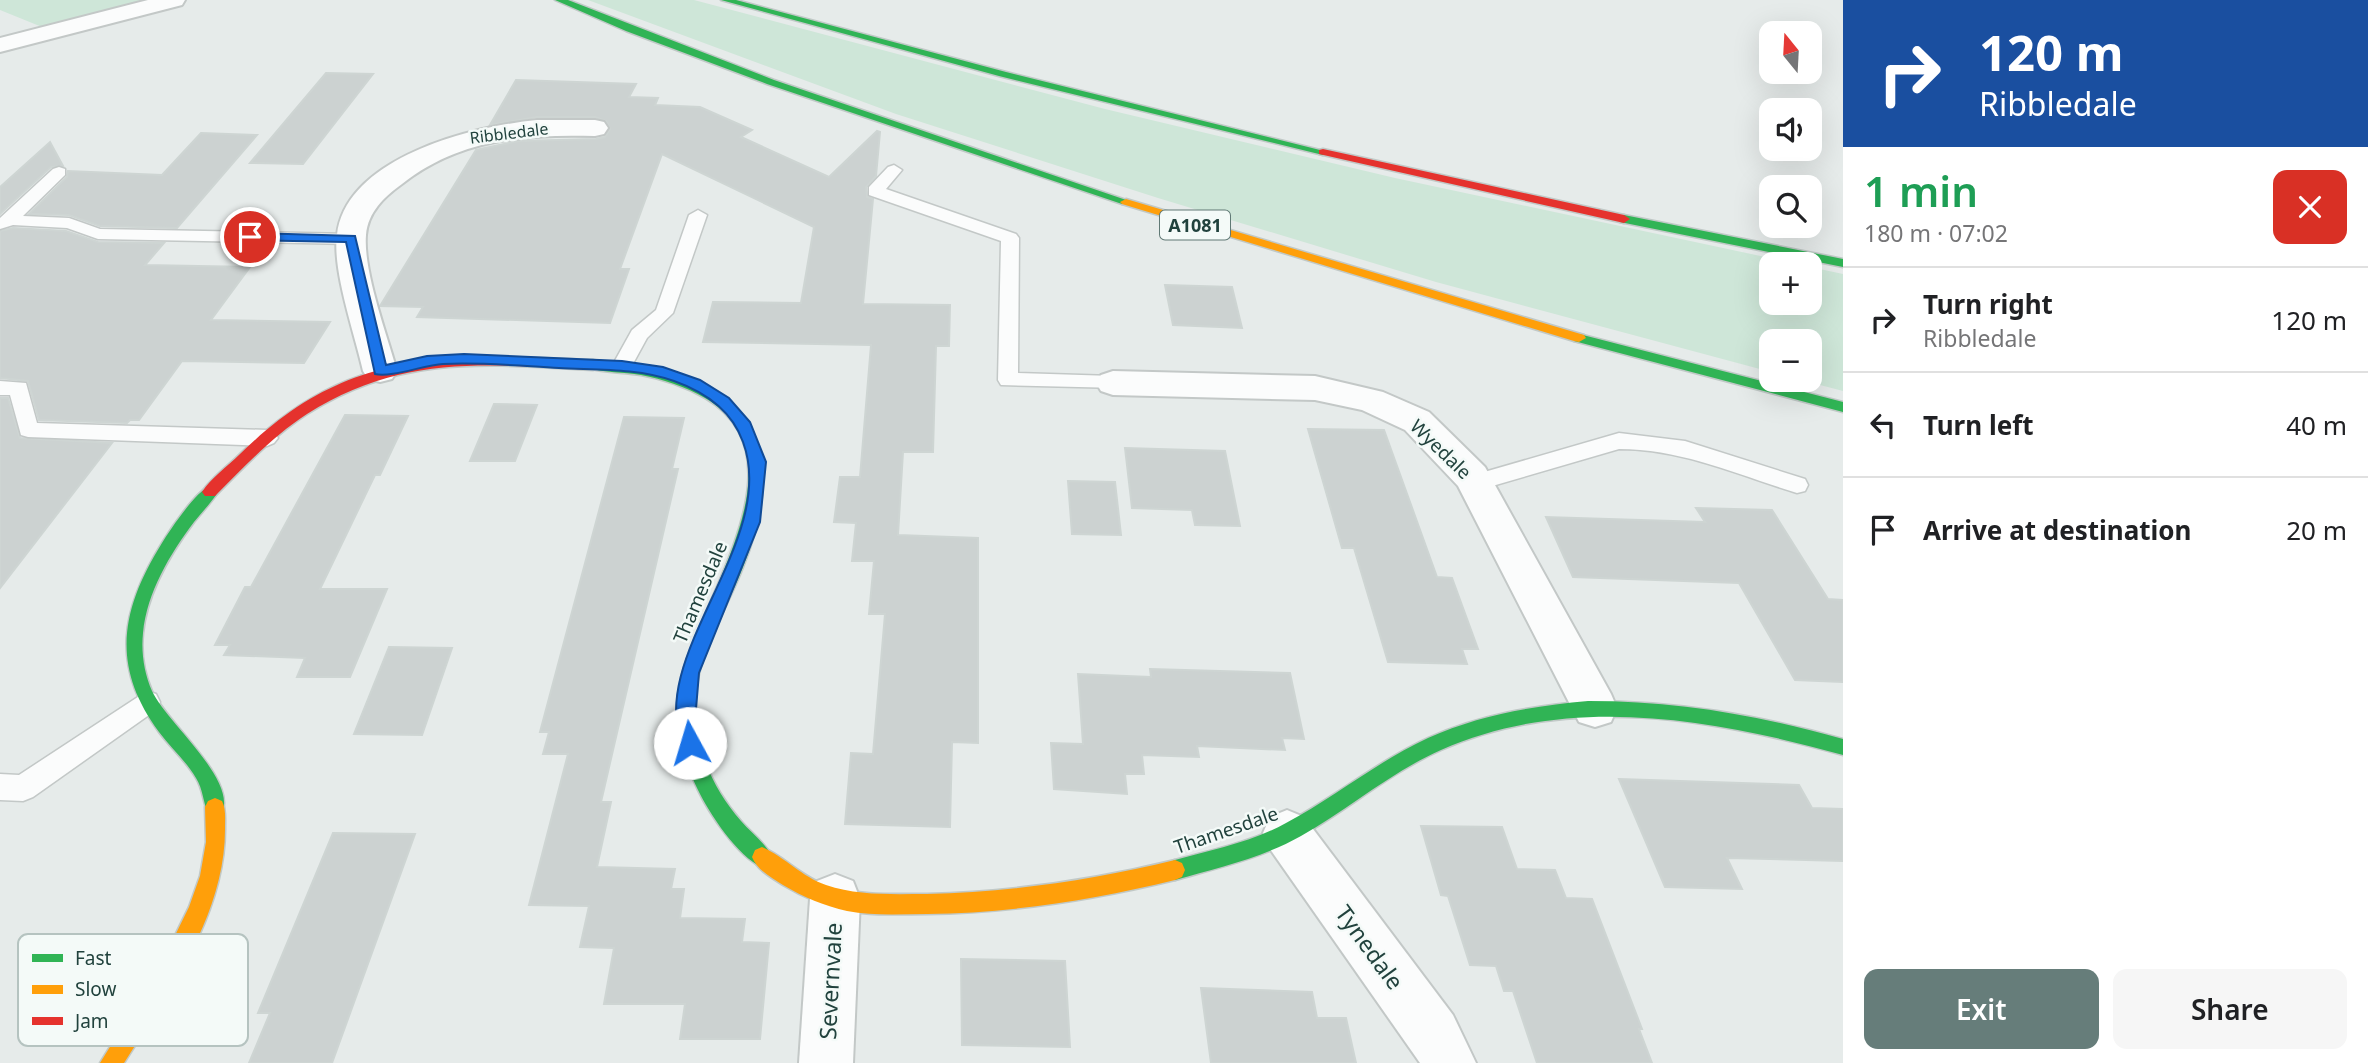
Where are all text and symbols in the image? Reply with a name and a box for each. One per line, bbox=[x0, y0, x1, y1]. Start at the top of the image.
text: 120 m bbox=[1979, 19, 2124, 85]
north arrow bbox=[1759, 21, 1822, 84]
map controls bbox=[1759, 21, 1822, 392]
icon: right bbox=[1864, 28, 1955, 119]
text: Ribbledale bbox=[1979, 82, 2137, 125]
button: sound bbox=[1759, 98, 1822, 161]
street label: Ribbledale bbox=[469, 117, 549, 149]
text: 1 min bbox=[1864, 162, 1978, 219]
button: close bbox=[2273, 170, 2347, 244]
button: search bbox=[1759, 175, 1822, 238]
pin bbox=[220, 207, 280, 267]
road number: A1081 bbox=[1160, 210, 1230, 240]
text: 180 m · 07:02 bbox=[1864, 217, 2008, 249]
icon: arrive bbox=[231, 218, 269, 256]
button: + bbox=[1759, 252, 1822, 315]
text: Turn right bbox=[1923, 286, 2053, 322]
icon: right bbox=[1864, 301, 1902, 339]
text: 120 m bbox=[2271, 302, 2347, 338]
text: Ribbledale bbox=[1923, 322, 2036, 354]
button: − bbox=[1759, 329, 1822, 392]
icon: left bbox=[1864, 406, 1902, 444]
text: Turn left bbox=[1923, 407, 2034, 443]
text: 40 m bbox=[2286, 407, 2347, 443]
street label: Wyedale bbox=[1405, 413, 1477, 485]
icon: arrive bbox=[1864, 511, 1902, 549]
text: Arrive at destination bbox=[1923, 512, 2192, 548]
text: 20 m bbox=[2286, 512, 2347, 548]
street label: Thamesdale bbox=[667, 537, 733, 647]
position arrow bbox=[653, 706, 727, 780]
street label: Thamesdale bbox=[1170, 800, 1282, 860]
street label: Tynedale bbox=[1328, 898, 1412, 996]
street label: Severnvale bbox=[811, 922, 849, 1040]
legend bbox=[18, 934, 248, 1046]
text: Fast bbox=[75, 945, 112, 971]
button: Exit bbox=[1864, 969, 2099, 1049]
button: Share bbox=[2113, 969, 2347, 1049]
text: Slow bbox=[75, 976, 116, 1002]
text: Jam bbox=[73, 1008, 109, 1034]

